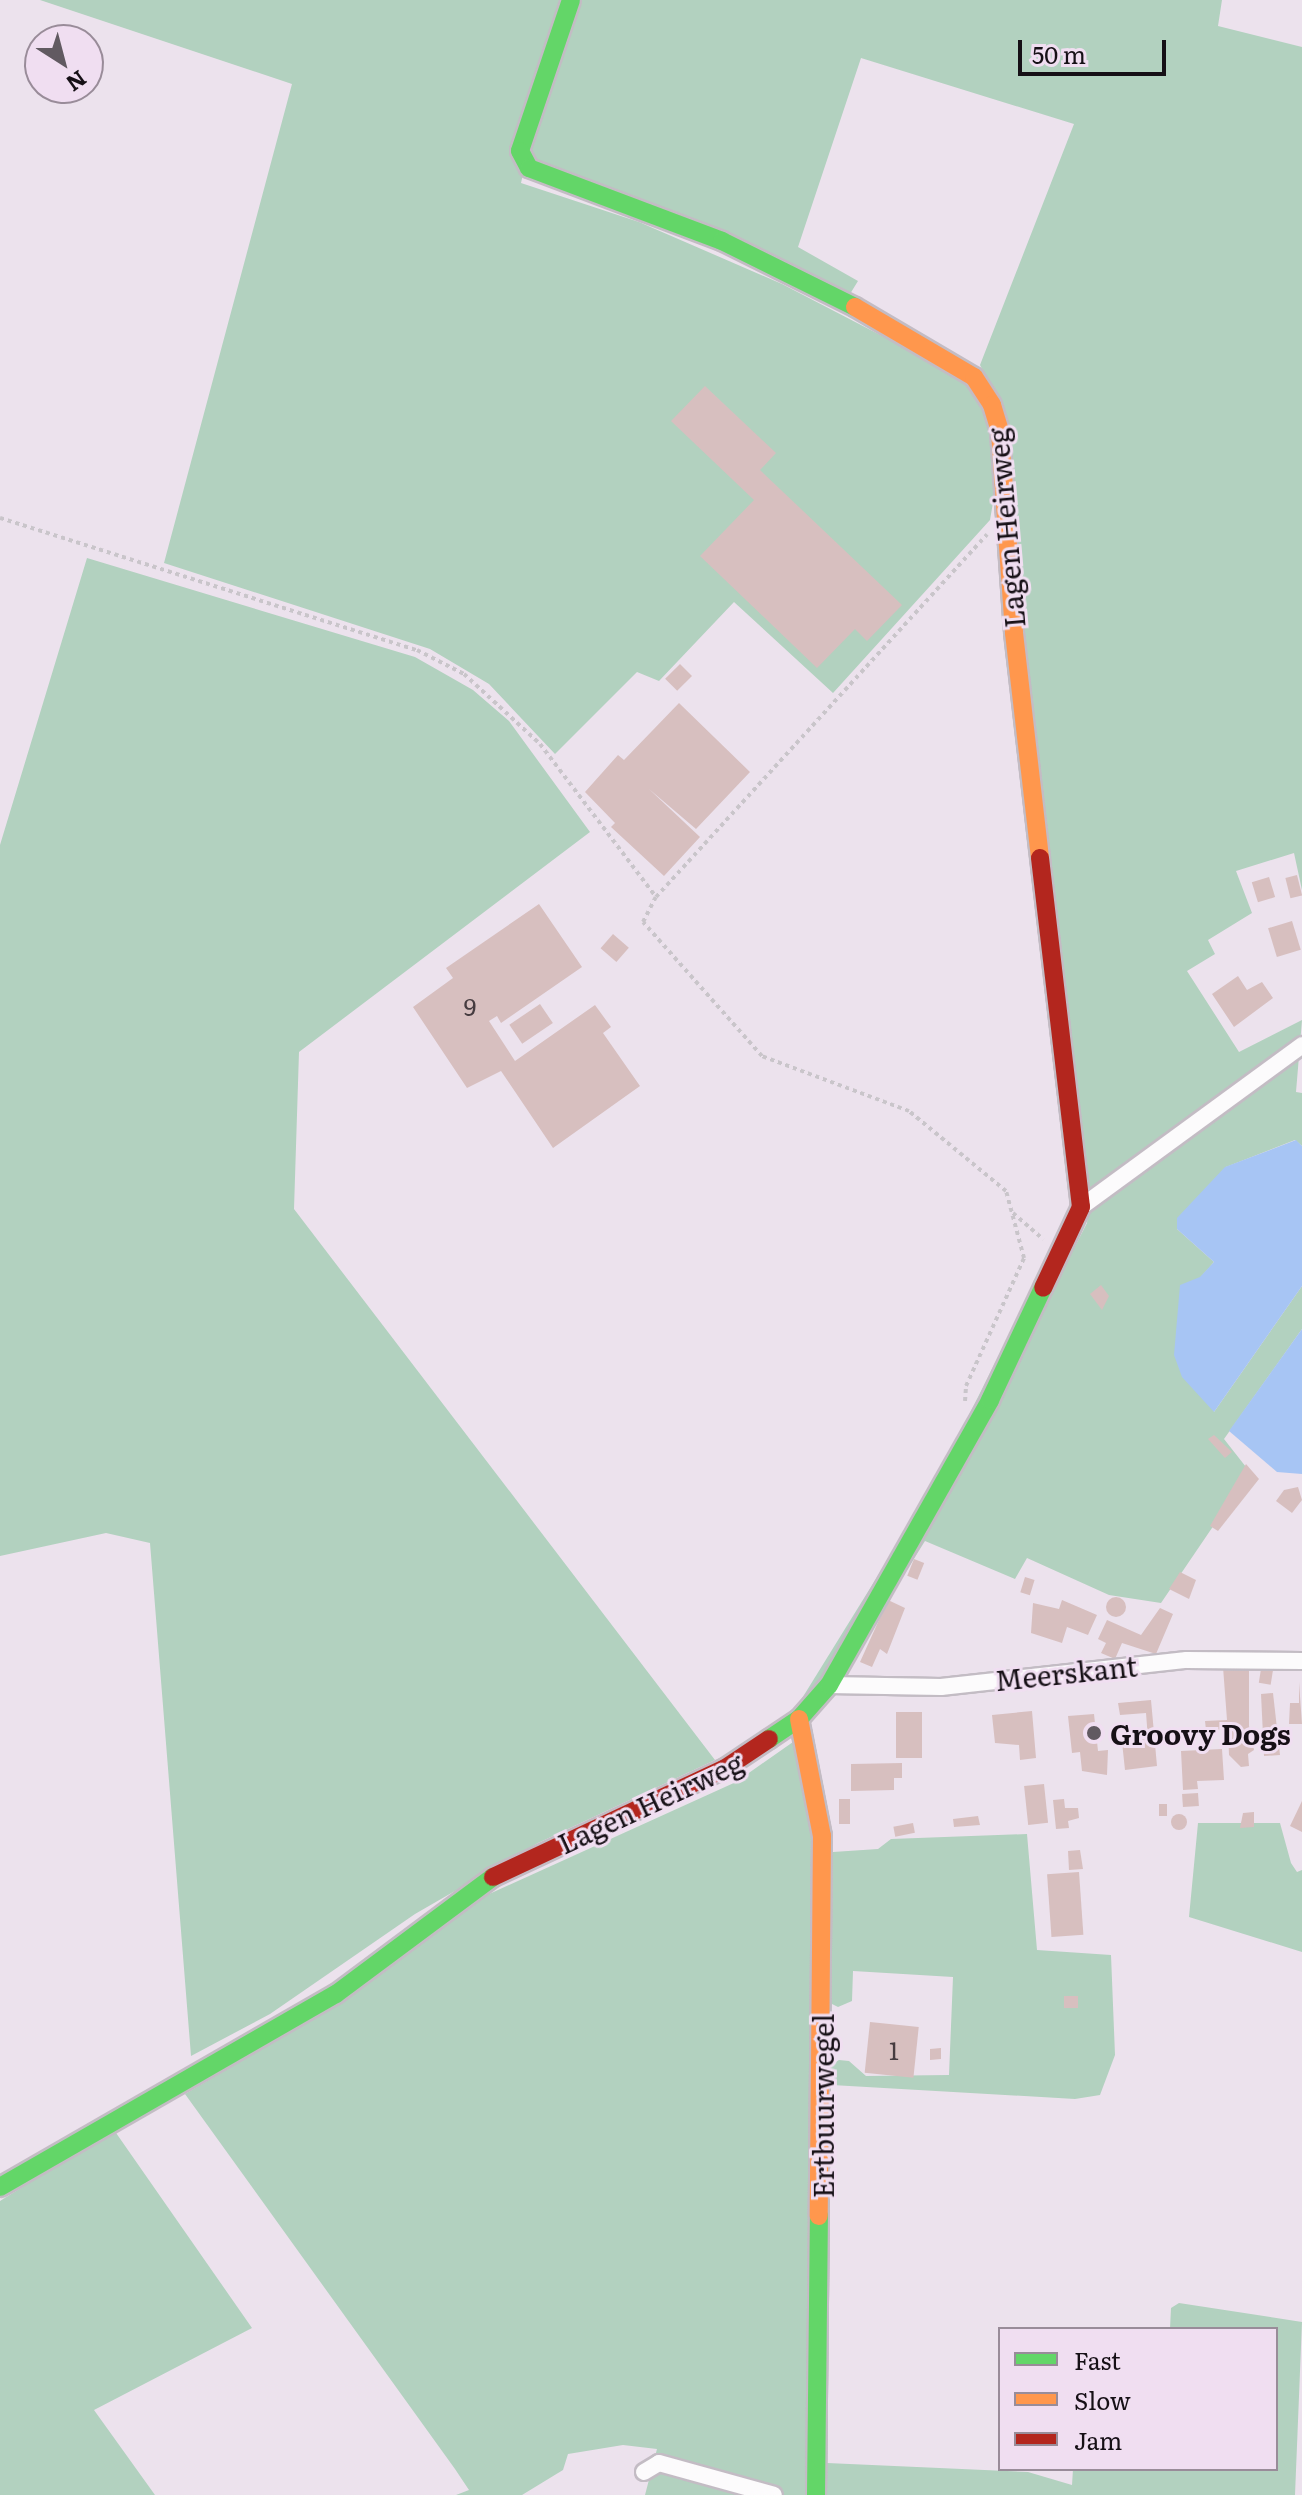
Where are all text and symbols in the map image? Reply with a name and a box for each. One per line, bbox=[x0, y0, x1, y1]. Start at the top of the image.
north arrow bbox=[24, 24, 104, 104]
scale bar bbox=[1022, 24, 1170, 74]
text: 50 m bbox=[1032, 36, 1086, 71]
text: N bbox=[60, 63, 94, 101]
street label: Lagen Heirweg bbox=[980, 427, 1030, 629]
house number: 9 bbox=[464, 992, 476, 1020]
street label: Meerskant bbox=[993, 1648, 1139, 1696]
place label: Groovy Dogs bbox=[1110, 1716, 1291, 1750]
marker: Groovy Dogs bbox=[1085, 1724, 1103, 1742]
street label: Lagen Heirweg bbox=[552, 1744, 748, 1860]
street label: Ertbuurwegel bbox=[805, 2014, 839, 2198]
house number: 1 bbox=[889, 2036, 899, 2064]
legend bbox=[998, 2327, 1278, 2471]
text: Fast bbox=[1074, 2342, 1121, 2377]
text: Slow bbox=[1074, 2382, 1131, 2417]
text: Jam bbox=[1074, 2422, 1122, 2457]

